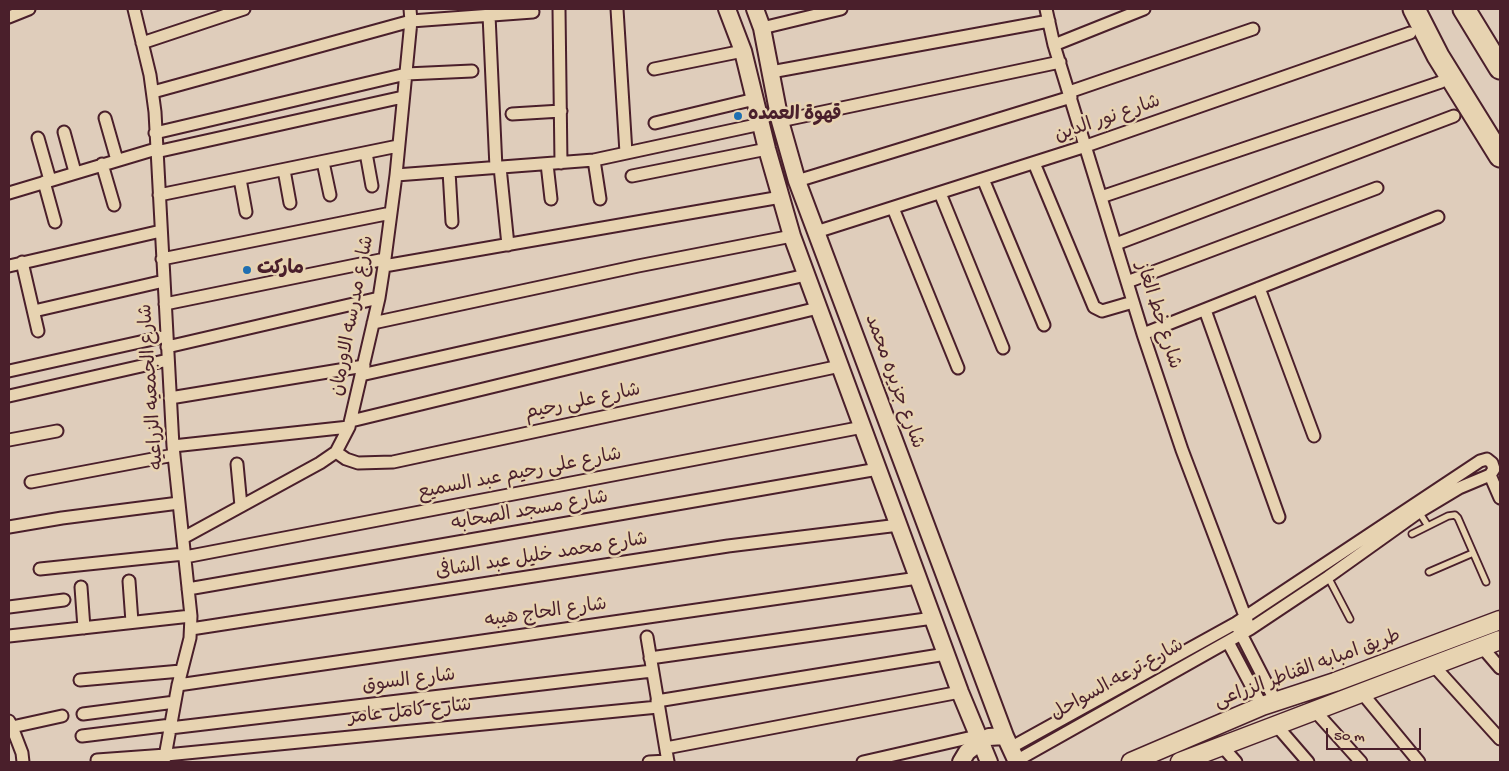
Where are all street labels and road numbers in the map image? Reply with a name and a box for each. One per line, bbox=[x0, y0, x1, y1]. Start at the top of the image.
street label: شارع نور الدين bbox=[1052, 91, 1164, 149]
street label: شارع مدرسه الاورمان bbox=[327, 234, 381, 398]
street label: شارع خط الغاز bbox=[1129, 260, 1185, 372]
street label: شارع الجمعيه الزراعيه bbox=[136, 303, 170, 471]
street label: شارع جزيره محمد bbox=[858, 312, 928, 452]
street label: شارع على رحيم bbox=[523, 380, 643, 426]
street label: شارع على رحيم عبد السميع bbox=[416, 444, 624, 506]
street label: شارع مسجد الصحابه bbox=[450, 487, 610, 537]
street label: شارع محمد خليل عبد الشافى bbox=[434, 529, 650, 585]
street label: شارع الحاج هيبه bbox=[484, 594, 608, 634]
street label: طريق امبابه القناطر الزراعى bbox=[1212, 626, 1404, 714]
street label: شارع ترعه السواحل bbox=[1048, 635, 1188, 727]
street label: شارع السوق bbox=[361, 665, 457, 699]
street label: شارع كامل عامر bbox=[347, 695, 473, 731]

